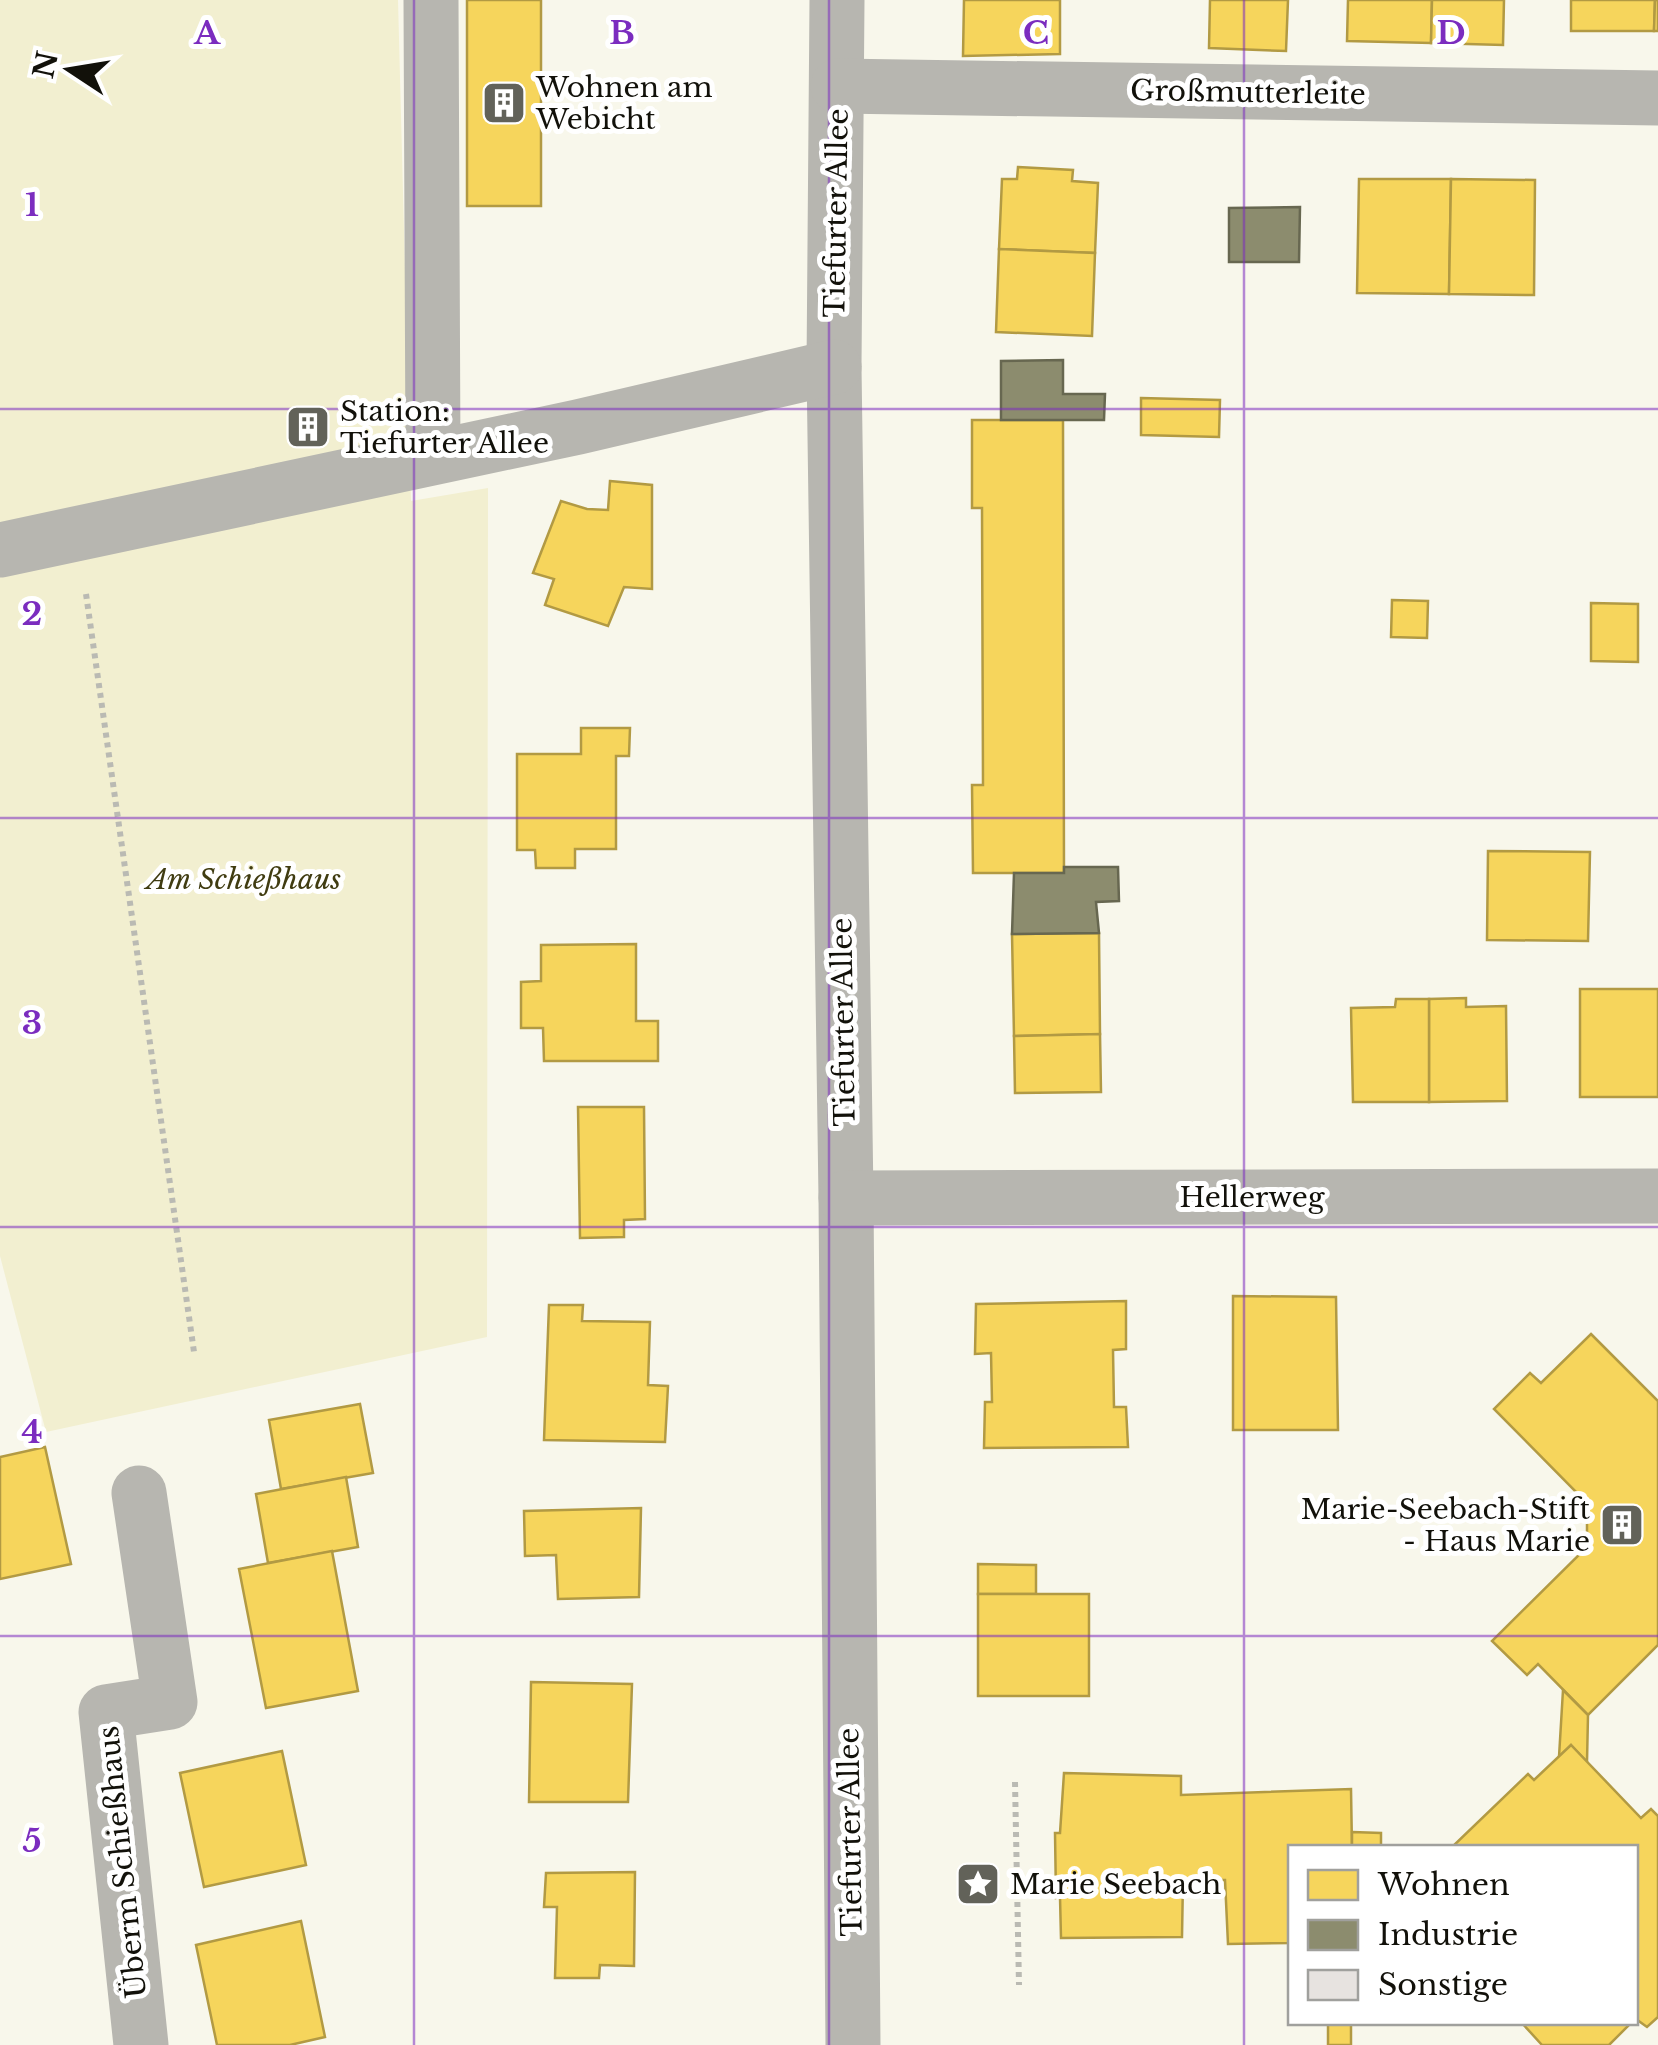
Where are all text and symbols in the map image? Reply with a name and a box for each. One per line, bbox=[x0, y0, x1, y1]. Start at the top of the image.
text: A bbox=[193, 13, 221, 53]
text: B bbox=[609, 13, 635, 53]
text: C bbox=[1023, 13, 1049, 53]
text: D bbox=[1436, 13, 1466, 53]
north arrow bbox=[20, 20, 120, 120]
text: N bbox=[26, 48, 66, 81]
place label: Wohnen am Webicht bbox=[535, 70, 713, 137]
street label: Großmutterleite bbox=[1130, 73, 1366, 112]
building icon: Wohnen am Webicht bbox=[481, 80, 527, 126]
street label: Tiefurter Allee bbox=[817, 108, 856, 318]
text: 1 bbox=[25, 185, 39, 225]
place label: Station: Tiefurter Allee bbox=[340, 394, 549, 461]
building icon: Station: Tiefurter Allee bbox=[285, 404, 331, 450]
text: 2 bbox=[22, 594, 42, 634]
park label: Am Schießhaus bbox=[143, 862, 341, 897]
street label: Tiefurter Allee bbox=[824, 917, 863, 1127]
text: 3 bbox=[22, 1003, 42, 1043]
street label: Hellerweg bbox=[1179, 1180, 1326, 1215]
text: 4 bbox=[21, 1412, 43, 1452]
place label: Marie-Seebach-Stift - Haus Marie bbox=[1301, 1492, 1590, 1559]
building icon: Marie-Seebach-Stift - Haus Marie bbox=[1599, 1502, 1645, 1548]
street label: Überm Schießhaus bbox=[91, 1724, 154, 2000]
street label: Tiefurter Allee bbox=[831, 1727, 870, 1937]
text: 5 bbox=[22, 1821, 42, 1861]
legend bbox=[1288, 1845, 1638, 2025]
place icon: Marie Seebach bbox=[955, 1861, 1001, 1907]
text: Wohnen bbox=[1377, 1866, 1510, 1903]
place label: Marie Seebach bbox=[1010, 1867, 1221, 1902]
text: Industrie bbox=[1378, 1916, 1518, 1953]
text: Sonstige bbox=[1378, 1966, 1508, 2003]

